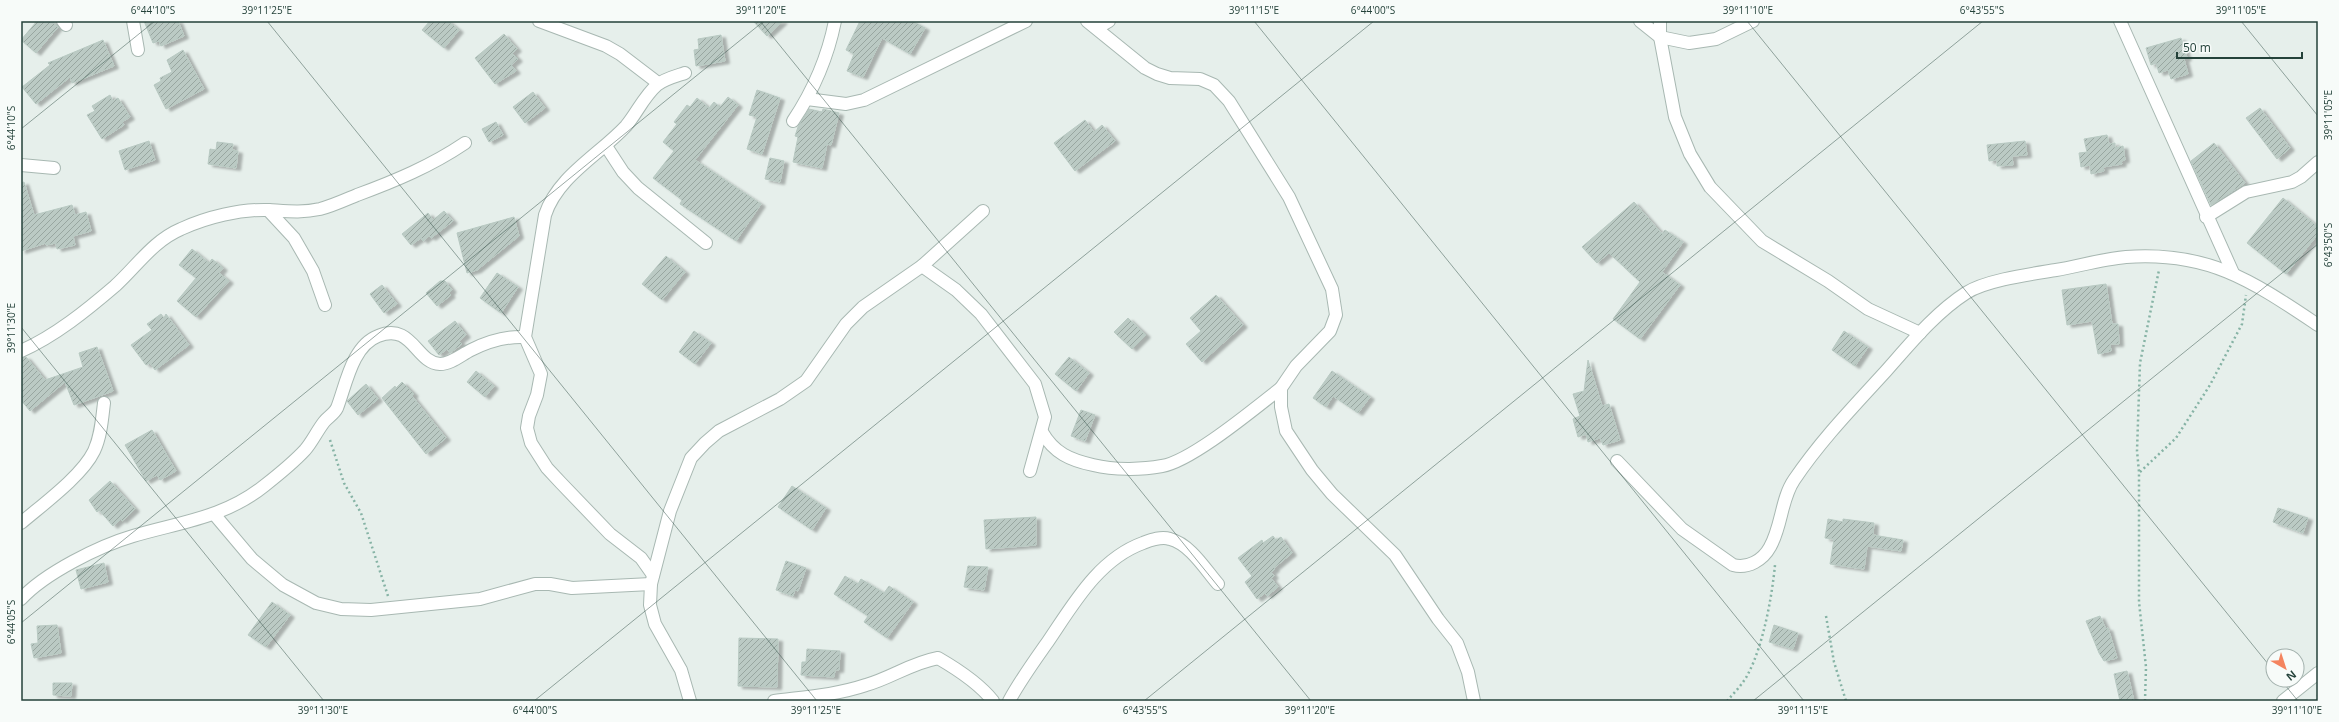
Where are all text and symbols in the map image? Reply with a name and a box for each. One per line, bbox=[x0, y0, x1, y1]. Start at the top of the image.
text: 6°44'10"S bbox=[131, 3, 175, 17]
text: 39°11'25"E bbox=[242, 3, 292, 17]
text: 39°11'20"E bbox=[736, 3, 786, 17]
text: 39°11'15"E bbox=[1229, 3, 1279, 17]
text: 6°44'00"S bbox=[1351, 3, 1395, 17]
text: 39°11'10"E bbox=[1723, 3, 1773, 17]
text: 6°43'55"S bbox=[1960, 3, 2004, 17]
text: 39°11'05"E bbox=[2216, 3, 2266, 17]
scale bar bbox=[2177, 34, 2302, 60]
text: 50 m bbox=[2183, 39, 2211, 56]
text: 39°11'05"E bbox=[2321, 90, 2335, 140]
text: 6°44'10"S bbox=[4, 106, 18, 150]
text: 6°43'50"S bbox=[2321, 223, 2335, 267]
text: 39°11'30"E bbox=[4, 303, 18, 353]
text: 6°44'05"S bbox=[4, 600, 18, 644]
north arrow bbox=[2265, 648, 2305, 688]
text: N bbox=[2283, 668, 2300, 685]
text: 39°11'30"E bbox=[298, 703, 348, 717]
text: 6°44'00"S bbox=[513, 703, 557, 717]
text: 39°11'25"E bbox=[791, 703, 841, 717]
text: 6°43'55"S bbox=[1123, 703, 1167, 717]
text: 39°11'20"E bbox=[1285, 703, 1335, 717]
text: 39°11'15"E bbox=[1778, 703, 1828, 717]
text: 39°11'10"E bbox=[2272, 703, 2322, 717]

